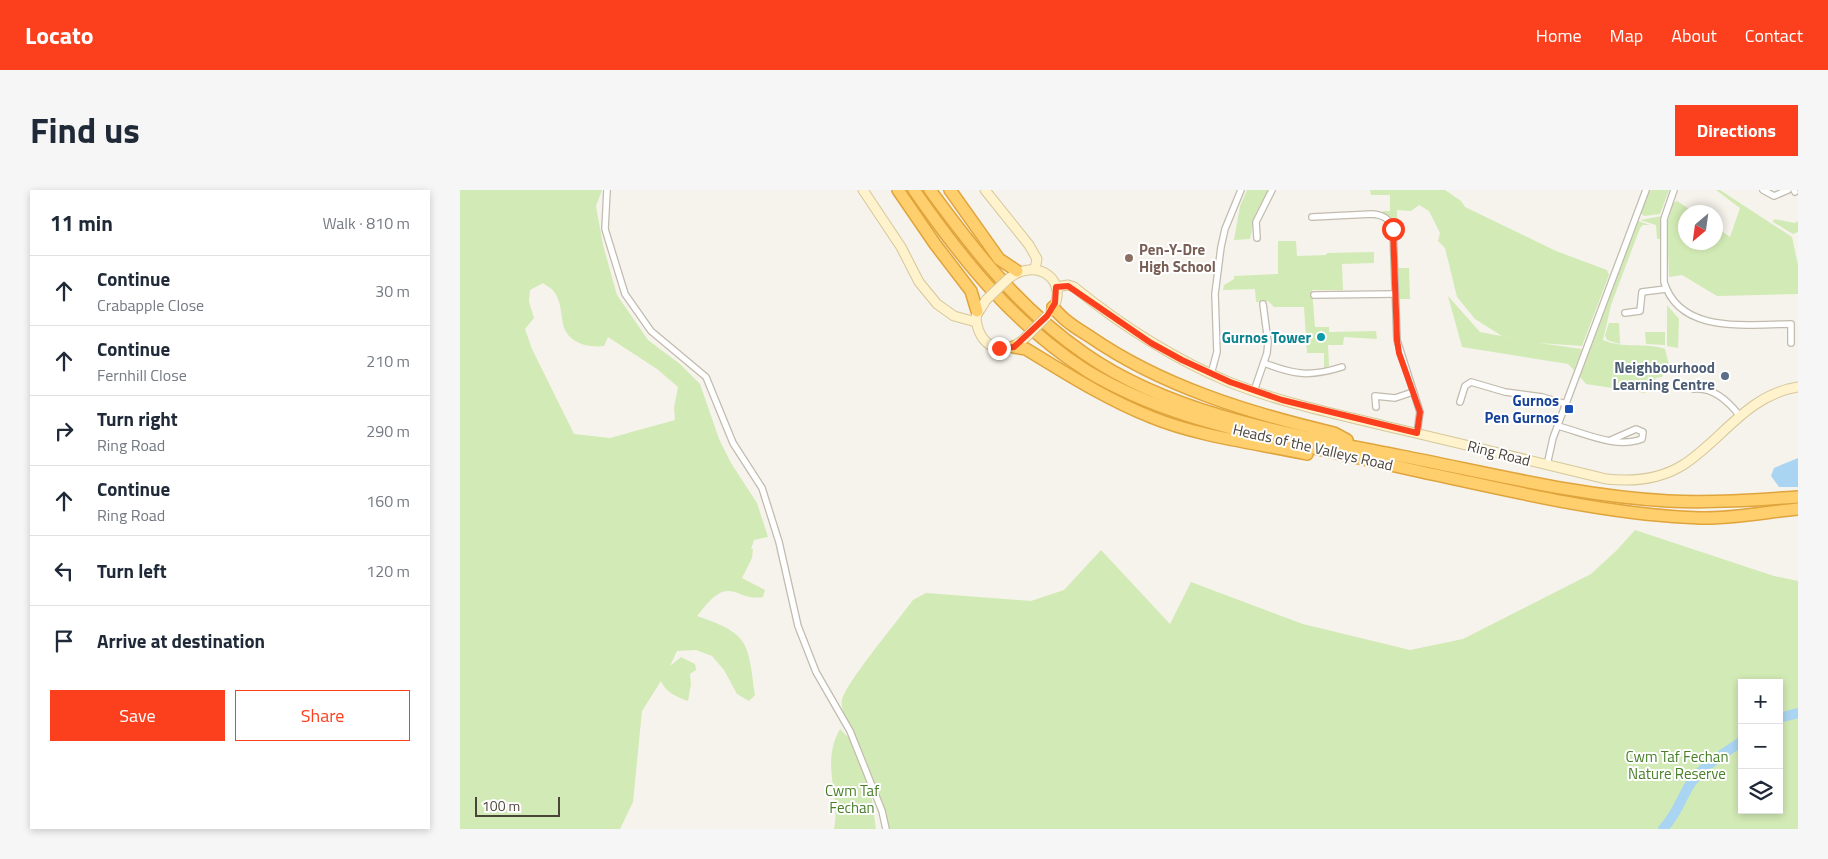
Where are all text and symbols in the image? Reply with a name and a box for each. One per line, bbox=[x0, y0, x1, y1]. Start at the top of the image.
text: Locato bbox=[25, 17, 94, 53]
text: Home bbox=[1536, 22, 1582, 49]
text: Map bbox=[1610, 22, 1643, 49]
text: About bbox=[1671, 22, 1717, 49]
text: Contact bbox=[1745, 22, 1803, 49]
text: Find us bbox=[30, 103, 140, 157]
button: Directions bbox=[1675, 105, 1798, 156]
north arrow bbox=[1678, 205, 1723, 250]
text: 11 min bbox=[50, 207, 113, 239]
text: Walk · 810 m bbox=[322, 211, 410, 235]
route start bbox=[1382, 218, 1405, 241]
place label: Pen-Y-Dre High School bbox=[1139, 238, 1216, 278]
marker: Pen-Y-Dre High School bbox=[1123, 252, 1135, 264]
text: Continue bbox=[97, 264, 170, 293]
icon: ahead bbox=[50, 277, 78, 305]
text: 30 m bbox=[375, 279, 410, 303]
text: Crabapple Close bbox=[97, 293, 204, 317]
place label: Gurnos Tower bbox=[1222, 326, 1311, 349]
marker: Gurnos Tower bbox=[1315, 331, 1327, 343]
text: Continue bbox=[97, 334, 170, 363]
route end bbox=[988, 337, 1011, 360]
icon: ahead bbox=[50, 347, 78, 375]
text: 210 m bbox=[366, 349, 410, 373]
place label: Neighbourhood Learning Centre bbox=[1613, 356, 1715, 396]
text: Fernhill Close bbox=[97, 363, 187, 387]
marker: Neighbourhood Learning Centre bbox=[1719, 370, 1731, 382]
place label: Gurnos Pen Gurnos bbox=[1485, 389, 1559, 429]
marker: Gurnos Pen Gurnos bbox=[1563, 403, 1575, 415]
text: Turn right bbox=[97, 404, 178, 433]
icon: right bbox=[50, 417, 78, 445]
street label: Heads of the Valleys Road bbox=[1231, 417, 1395, 477]
text: 290 m bbox=[366, 419, 410, 443]
text: Ring Road bbox=[97, 433, 165, 457]
street label: Ring Road bbox=[1465, 434, 1533, 472]
text: Continue bbox=[97, 474, 170, 503]
icon: ahead bbox=[50, 487, 78, 515]
text: 160 m bbox=[366, 489, 410, 513]
text: Ring Road bbox=[97, 503, 165, 527]
text: Turn left bbox=[97, 556, 167, 585]
icon: left bbox=[50, 557, 78, 585]
text: 120 m bbox=[366, 559, 410, 583]
text: Arrive at destination bbox=[97, 626, 265, 655]
icon: arrive bbox=[50, 627, 78, 655]
map controls bbox=[1738, 679, 1783, 814]
button: + bbox=[1738, 679, 1783, 724]
button: Save bbox=[50, 690, 225, 741]
button: Share bbox=[235, 690, 410, 741]
button: − bbox=[1738, 724, 1783, 769]
park label: Cwm Taf Fechan Nature Reserve bbox=[1626, 745, 1728, 785]
button: layers bbox=[1738, 769, 1783, 814]
park label: Cwm Taf Fechan bbox=[825, 779, 879, 819]
scale bar bbox=[475, 794, 560, 817]
text: 100 m bbox=[482, 795, 520, 816]

